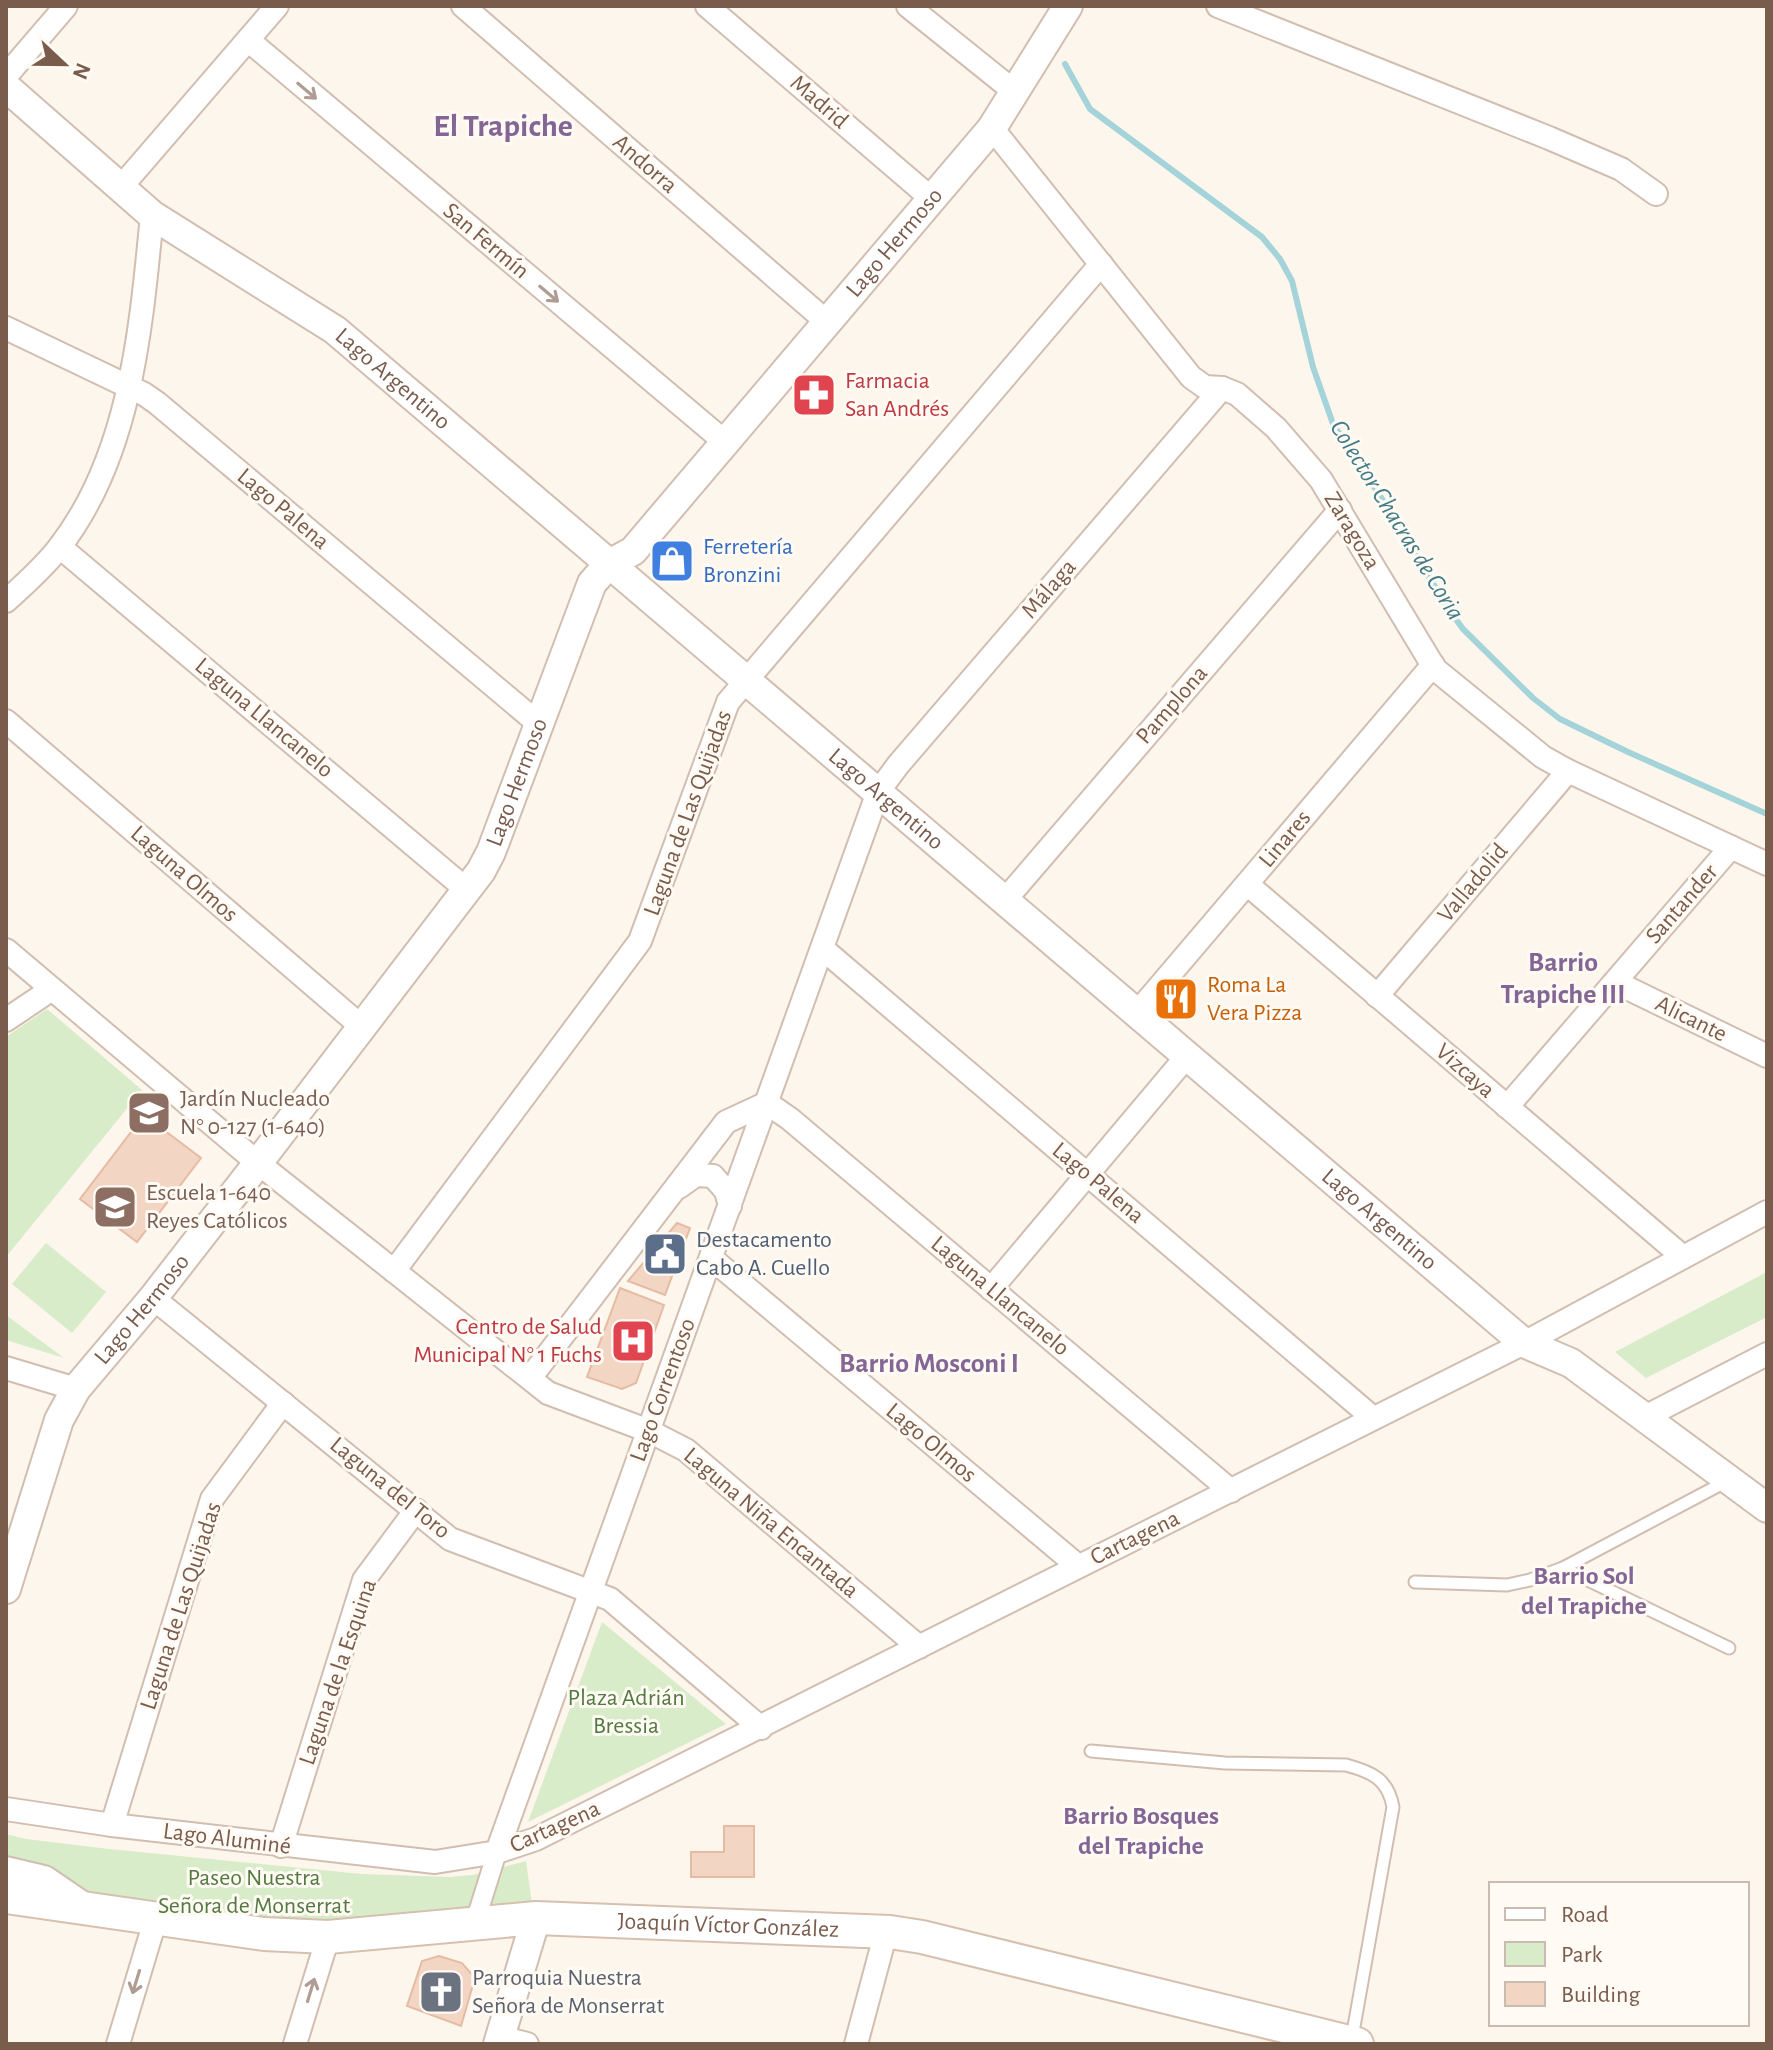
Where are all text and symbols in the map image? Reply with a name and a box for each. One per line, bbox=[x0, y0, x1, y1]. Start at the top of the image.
north arrow bbox=[24, 24, 104, 104]
text: N bbox=[69, 60, 95, 82]
street label: Madrid bbox=[785, 71, 853, 133]
one-way arrow bbox=[297, 82, 317, 100]
district label: El Trapiche bbox=[433, 110, 573, 142]
street label: Andorra bbox=[608, 130, 682, 198]
street label: Lago Hermoso bbox=[842, 184, 947, 302]
street label: San Fermín bbox=[439, 198, 533, 284]
one-way arrow bbox=[538, 285, 559, 303]
street label: Lago Argentino bbox=[330, 324, 455, 435]
place label: Farmacia San Andrés bbox=[845, 369, 949, 421]
pharmacy icon: Farmacia San Andrés bbox=[790, 371, 838, 419]
water label: Colector Chacras de Coria bbox=[1325, 415, 1469, 625]
street label: Lago Palena bbox=[232, 464, 334, 554]
street label: Zaragoza bbox=[1320, 488, 1384, 574]
place label: Ferretería Bronzini bbox=[703, 535, 793, 587]
shop icon: Ferretería Bronzini bbox=[648, 537, 696, 585]
street label: Málaga bbox=[1017, 555, 1081, 623]
street label: Laguna Llancanelo bbox=[190, 653, 338, 783]
street label: Pamplona bbox=[1132, 661, 1212, 749]
street label: Laguna de Las Quijadas bbox=[640, 707, 736, 919]
street label: Lago Hermoso bbox=[482, 715, 552, 850]
street label: Lago Argentino bbox=[824, 744, 948, 855]
street label: Linares bbox=[1254, 806, 1316, 872]
street label: Laguna Olmos bbox=[126, 821, 242, 927]
street label: Valladolid bbox=[1433, 839, 1513, 927]
street label: Santander bbox=[1641, 860, 1723, 948]
district label: Barrio Trapiche III bbox=[1500, 949, 1626, 1009]
place label: Roma La Vera Pizza bbox=[1207, 973, 1302, 1025]
restaurant icon: Roma La Vera Pizza bbox=[1152, 975, 1200, 1023]
street label: Alicante bbox=[1651, 992, 1731, 1046]
street label: Vizcaya bbox=[1431, 1039, 1499, 1103]
place label: Jardín Nucleado N° 0-127 (1-640) bbox=[180, 1087, 330, 1139]
school or university icon: Jardín Nucleado N° 0-127 (1-640) bbox=[125, 1089, 173, 1137]
street label: Lago Palena bbox=[1047, 1138, 1149, 1228]
street label: Lago Argentino bbox=[1317, 1164, 1441, 1275]
place label: Escuela 1-640 Reyes Católicos bbox=[146, 1181, 288, 1233]
school or university icon: Escuela 1-640 Reyes Católicos bbox=[91, 1183, 139, 1231]
place label: Destacamento Cabo A. Cuello bbox=[696, 1228, 832, 1280]
public building icon: Destacamento Cabo A. Cuello bbox=[641, 1230, 689, 1278]
street label: Laguna Llancanelo bbox=[926, 1231, 1074, 1361]
street label: Lago Hermoso bbox=[90, 1250, 194, 1369]
place label: Centro de Salud Municipal N° 1 Fuchs bbox=[413, 1315, 602, 1367]
street label: Lago Correntoso bbox=[626, 1315, 700, 1465]
hospital icon: Centro de Salud Municipal N° 1 Fuchs bbox=[609, 1317, 657, 1365]
district label: Barrio Mosconi I bbox=[839, 1350, 1019, 1378]
street label: Lago Olmos bbox=[881, 1399, 981, 1487]
street label: Laguna del Toro bbox=[325, 1432, 455, 1544]
street label: Laguna Niña Encantada bbox=[679, 1443, 863, 1603]
street label: Laguna de Las Quijadas bbox=[136, 1499, 226, 1713]
street label: Cartagena bbox=[1087, 1506, 1183, 1570]
district label: Barrio Sol del Trapiche bbox=[1521, 1563, 1647, 1619]
street label: Laguna de la Esquina bbox=[295, 1576, 381, 1768]
park label: Plaza Adrián Bressia bbox=[567, 1686, 685, 1738]
street label: Cartagena bbox=[506, 1797, 604, 1857]
district label: Barrio Bosques del Trapiche bbox=[1063, 1803, 1219, 1859]
street label: Lago Aluminé bbox=[162, 1819, 292, 1859]
park label: Paseo Nuestra Señora de Monserrat bbox=[158, 1866, 350, 1918]
legend bbox=[1489, 1882, 1749, 2026]
text: Road bbox=[1561, 1903, 1609, 1927]
street label: Joaquín Víctor González bbox=[617, 1909, 840, 1942]
text: Park bbox=[1561, 1943, 1602, 1967]
place label: Parroquia Nuestra Señora de Monserrat bbox=[472, 1966, 665, 2018]
church icon: Parroquia Nuestra Señora de Monserrat bbox=[417, 1968, 465, 2016]
one-way arrow bbox=[128, 1969, 143, 1995]
one-way arrow bbox=[304, 1978, 319, 2004]
text: Building bbox=[1561, 1983, 1640, 2007]

